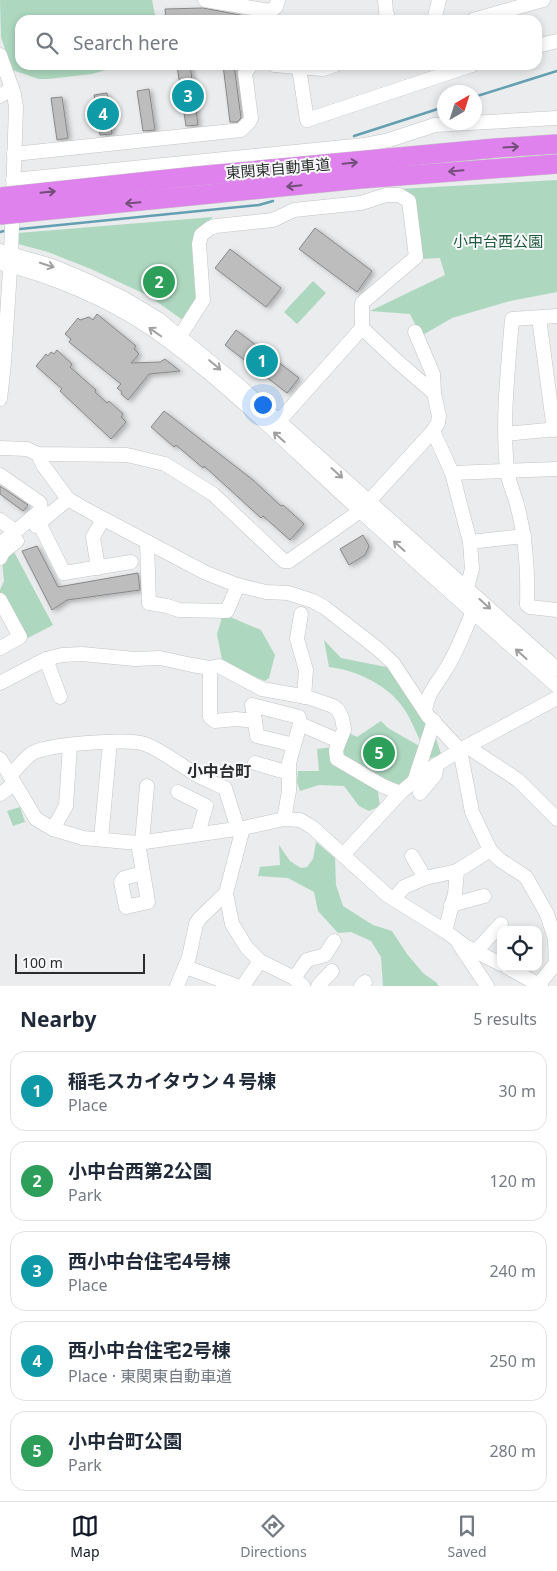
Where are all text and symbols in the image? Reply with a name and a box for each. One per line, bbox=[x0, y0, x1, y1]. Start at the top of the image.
search box bbox=[15, 15, 542, 70]
icon: search bbox=[33, 29, 61, 57]
text: Search here bbox=[73, 30, 179, 56]
pin: 3 bbox=[172, 77, 204, 115]
north arrow bbox=[437, 85, 482, 130]
pin: 4 bbox=[87, 95, 119, 133]
one-way arrow bbox=[503, 143, 519, 152]
street label: 東関東自動車道 bbox=[225, 153, 331, 183]
one-way arrow bbox=[341, 158, 357, 167]
one-way arrow bbox=[448, 166, 464, 176]
one-way arrow bbox=[287, 181, 303, 191]
one-way arrow bbox=[40, 187, 56, 196]
one-way arrow bbox=[125, 198, 141, 207]
park label: 小中台西公園 bbox=[453, 231, 543, 251]
one-way arrow bbox=[38, 260, 54, 270]
pin: 2 bbox=[143, 263, 175, 301]
one-way arrow bbox=[148, 327, 162, 337]
pin: 1 bbox=[246, 342, 278, 380]
one-way arrow bbox=[208, 360, 221, 371]
your location bbox=[250, 392, 276, 418]
one-way arrow bbox=[272, 431, 285, 443]
one-way arrow bbox=[330, 467, 343, 478]
one-way arrow bbox=[393, 540, 406, 552]
one-way arrow bbox=[478, 598, 491, 610]
one-way arrow bbox=[514, 648, 527, 660]
pin: 5 bbox=[363, 734, 395, 772]
district label: 小中台町 bbox=[187, 760, 251, 782]
map controls bbox=[497, 926, 542, 971]
button: locate bbox=[497, 926, 542, 971]
scale bar bbox=[15, 951, 145, 974]
text: 100 m bbox=[22, 953, 63, 972]
text: Nearby bbox=[20, 1005, 96, 1033]
text: 5 results bbox=[473, 1008, 537, 1030]
text: 稲毛スカイタウン４号棟 bbox=[68, 1068, 276, 1094]
text: 1 bbox=[32, 1080, 42, 1102]
text: 30 m bbox=[499, 1080, 536, 1102]
text: Place bbox=[68, 1094, 108, 1116]
text: 小中台西第2公園 bbox=[68, 1158, 212, 1184]
text: 2 bbox=[32, 1170, 42, 1192]
text: 120 m bbox=[489, 1170, 536, 1192]
text: Park bbox=[68, 1184, 102, 1206]
text: 西小中台住宅4号棟 bbox=[68, 1248, 231, 1274]
text: 3 bbox=[32, 1260, 42, 1282]
text: 240 m bbox=[489, 1260, 536, 1282]
text: Place bbox=[68, 1274, 108, 1296]
text: 西小中台住宅2号棟 bbox=[68, 1337, 231, 1363]
text: 4 bbox=[32, 1350, 42, 1372]
text: 250 m bbox=[489, 1350, 536, 1372]
text: Place · 東関東自動車道 bbox=[68, 1365, 232, 1387]
text: 小中台町公園 bbox=[68, 1428, 182, 1454]
text: 5 bbox=[32, 1440, 42, 1462]
text: 280 m bbox=[489, 1440, 536, 1462]
text: Park bbox=[68, 1454, 102, 1476]
tab: Map bbox=[70, 1512, 100, 1561]
tab: Directions bbox=[240, 1512, 307, 1561]
tab: Saved bbox=[447, 1512, 487, 1561]

